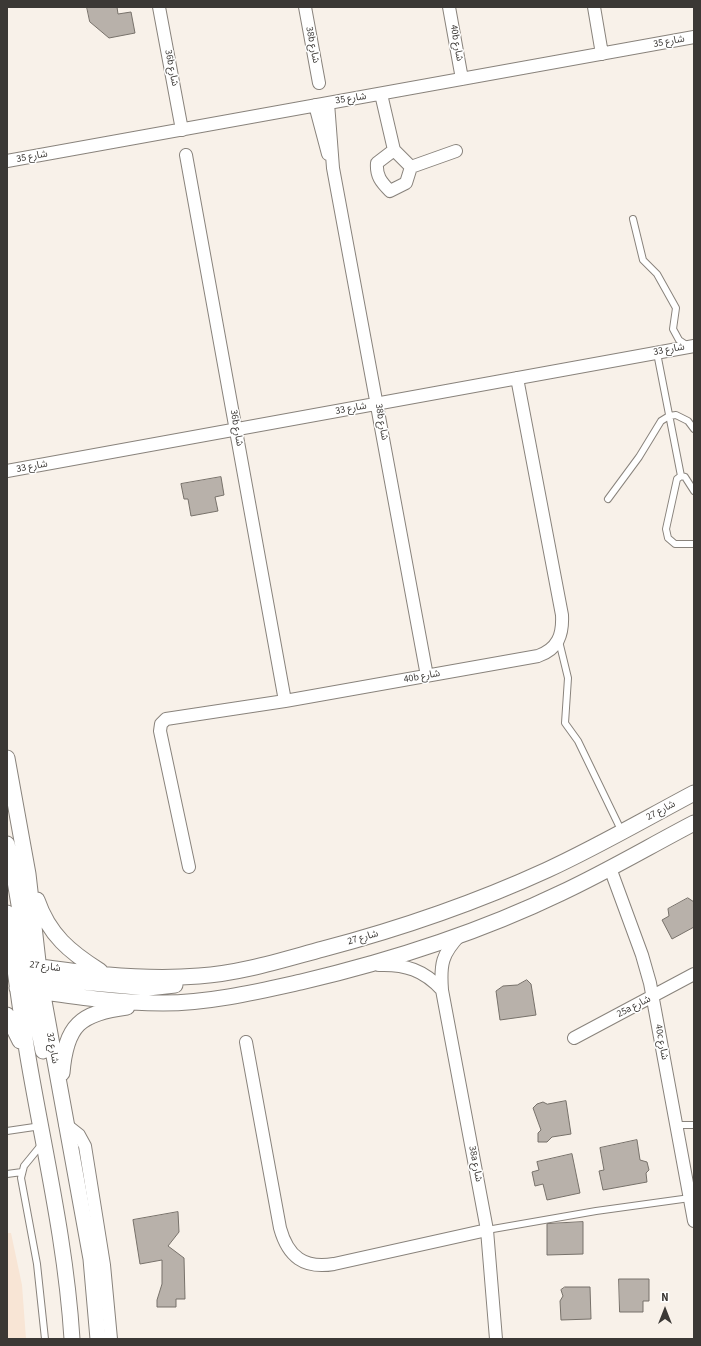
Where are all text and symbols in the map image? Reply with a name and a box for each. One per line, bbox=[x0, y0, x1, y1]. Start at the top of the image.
street label: 40b شارع bbox=[447, 24, 465, 62]
street label: 38b شارع bbox=[303, 26, 321, 64]
street label: شارع 35 bbox=[652, 33, 686, 51]
street label: 36b شارع bbox=[162, 49, 180, 87]
street label: شارع 35 bbox=[335, 91, 367, 107]
street label: شارع 35 bbox=[15, 148, 49, 166]
street label: شارع 33 bbox=[652, 341, 686, 359]
street label: شارع 33 bbox=[334, 400, 368, 418]
street label: 38b شارع bbox=[372, 403, 390, 441]
street label: 36b شارع bbox=[227, 409, 245, 447]
street label: شارع 33 bbox=[15, 458, 49, 476]
street label: 40b شارع bbox=[403, 668, 441, 686]
street label: شارع 27 bbox=[644, 798, 678, 824]
street label: شارع 27 bbox=[346, 928, 380, 948]
street label: شارع 27 bbox=[29, 959, 61, 975]
street label: 25a شارع bbox=[615, 993, 653, 1021]
street label: 40c شارع bbox=[652, 1023, 670, 1061]
street label: شارع 32 bbox=[43, 1031, 61, 1065]
street label: 38a شارع bbox=[466, 1145, 484, 1183]
north arrow bbox=[645, 1290, 685, 1330]
text: N bbox=[661, 1290, 669, 1305]

